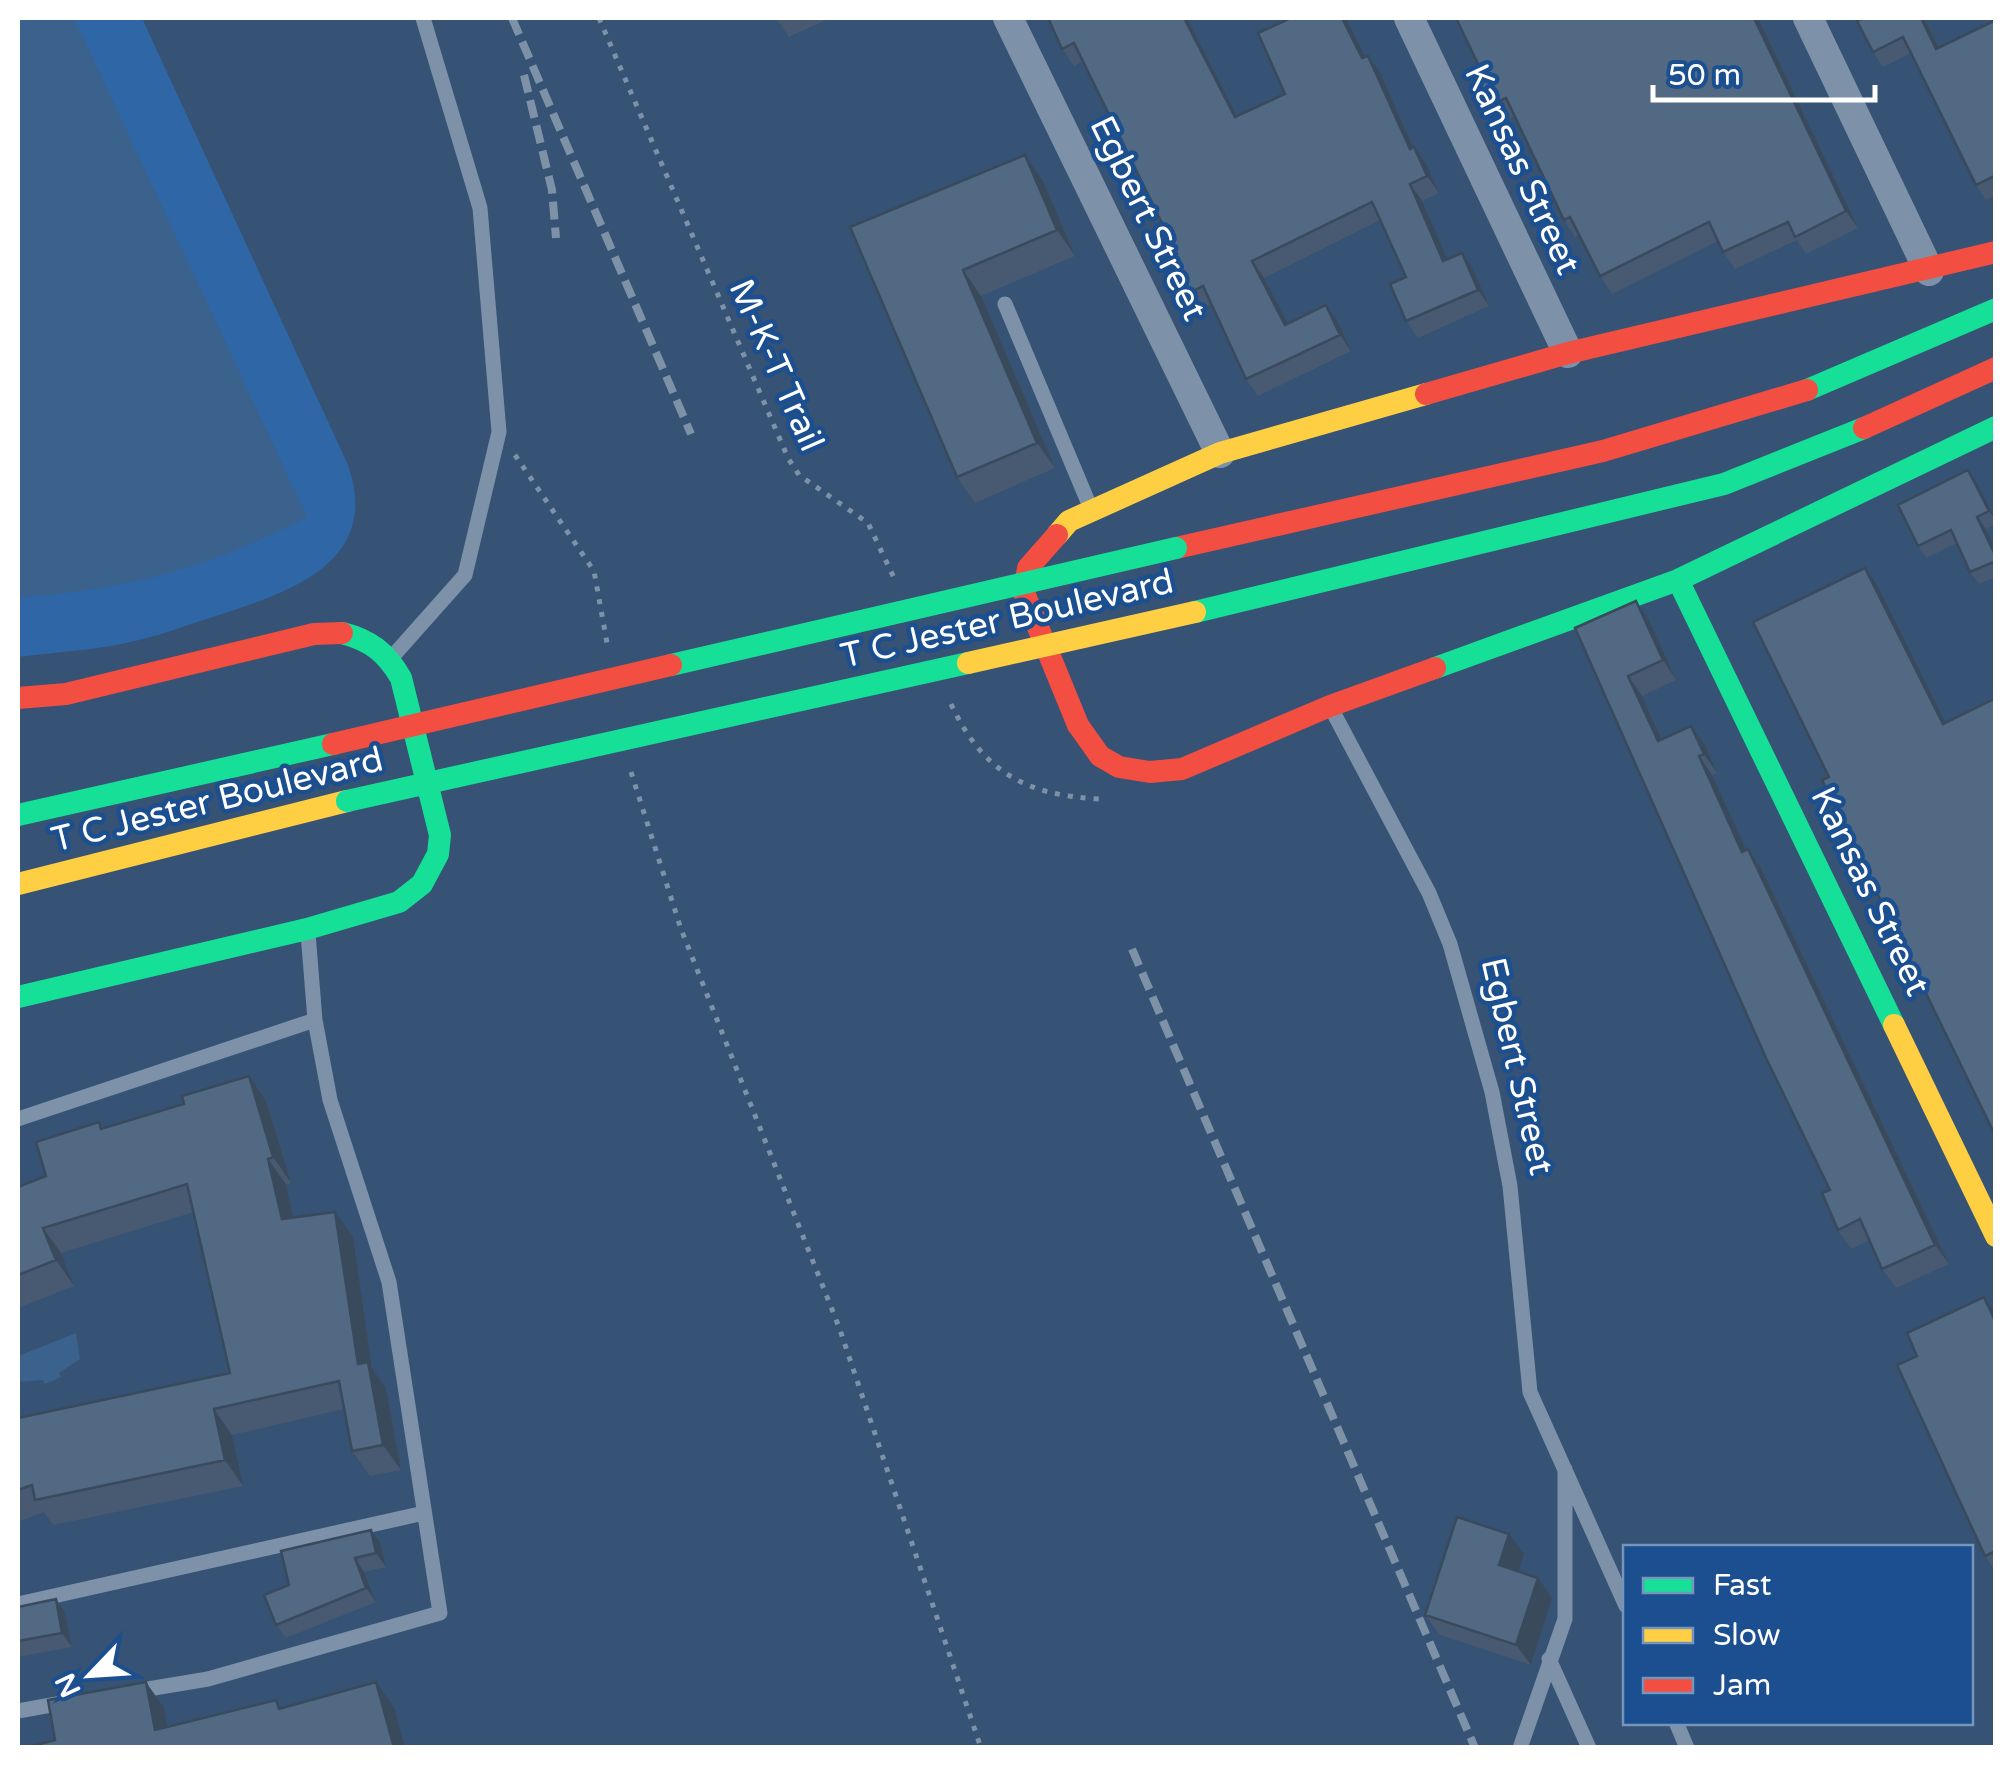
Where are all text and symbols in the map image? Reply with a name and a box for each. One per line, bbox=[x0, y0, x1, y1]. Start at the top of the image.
scale bar bbox=[1653, 40, 1876, 102]
text: 50 m bbox=[1668, 57, 1741, 94]
street label: Kansas Street bbox=[1455, 58, 1589, 281]
street label: Egbert Street bbox=[1081, 110, 1216, 327]
street label: M-K-T Trail bbox=[720, 273, 833, 458]
street label: T C Jester Boulevard bbox=[837, 560, 1178, 678]
street label: T C Jester Boulevard bbox=[47, 738, 387, 861]
street label: Kansas Street bbox=[1802, 780, 1939, 1003]
street label: Egbert Street bbox=[1472, 953, 1562, 1179]
legend bbox=[1623, 1545, 1973, 1725]
text: Fast bbox=[1713, 1567, 1772, 1604]
text: Slow bbox=[1713, 1617, 1781, 1654]
north arrow bbox=[40, 1625, 140, 1725]
text: Jam bbox=[1713, 1667, 1771, 1704]
text: N bbox=[48, 1668, 88, 1703]

